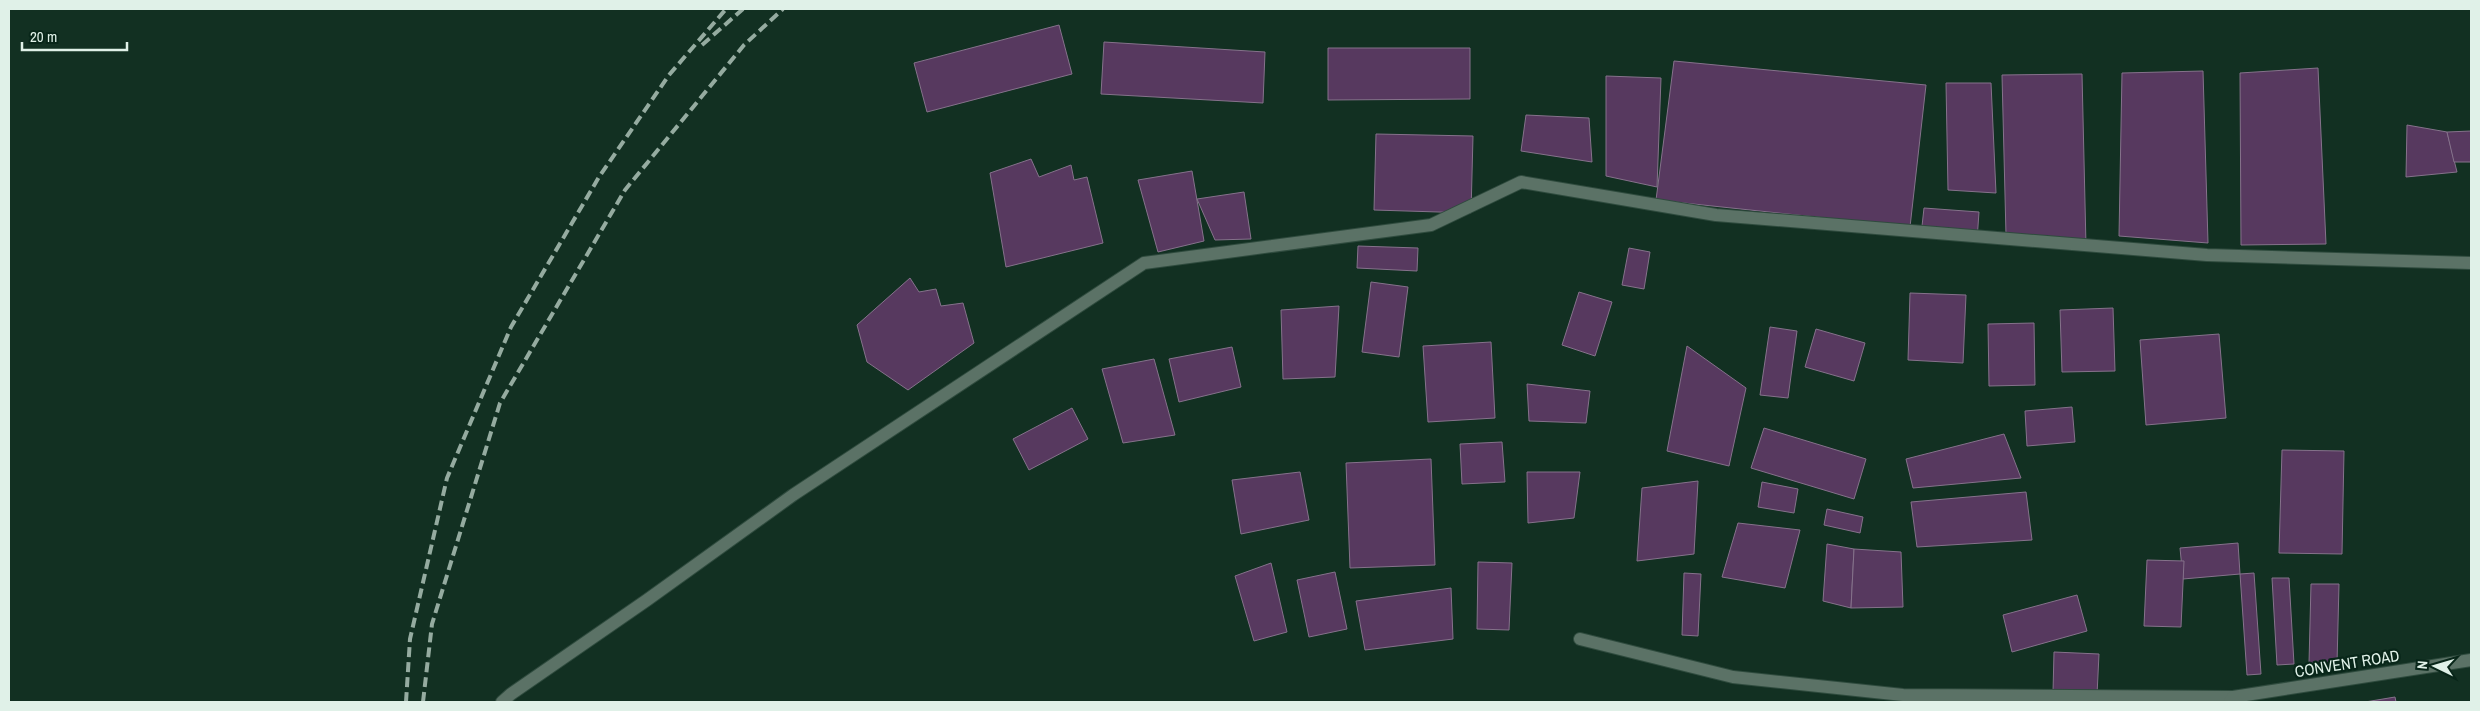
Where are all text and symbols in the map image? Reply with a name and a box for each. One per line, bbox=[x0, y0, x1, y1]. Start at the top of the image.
scale bar bbox=[22, 20, 128, 52]
text: 20 m bbox=[30, 26, 57, 47]
north arrow bbox=[2410, 641, 2460, 691]
street label: CONVENT ROAD bbox=[2293, 644, 2401, 682]
text: N bbox=[2413, 660, 2431, 670]

